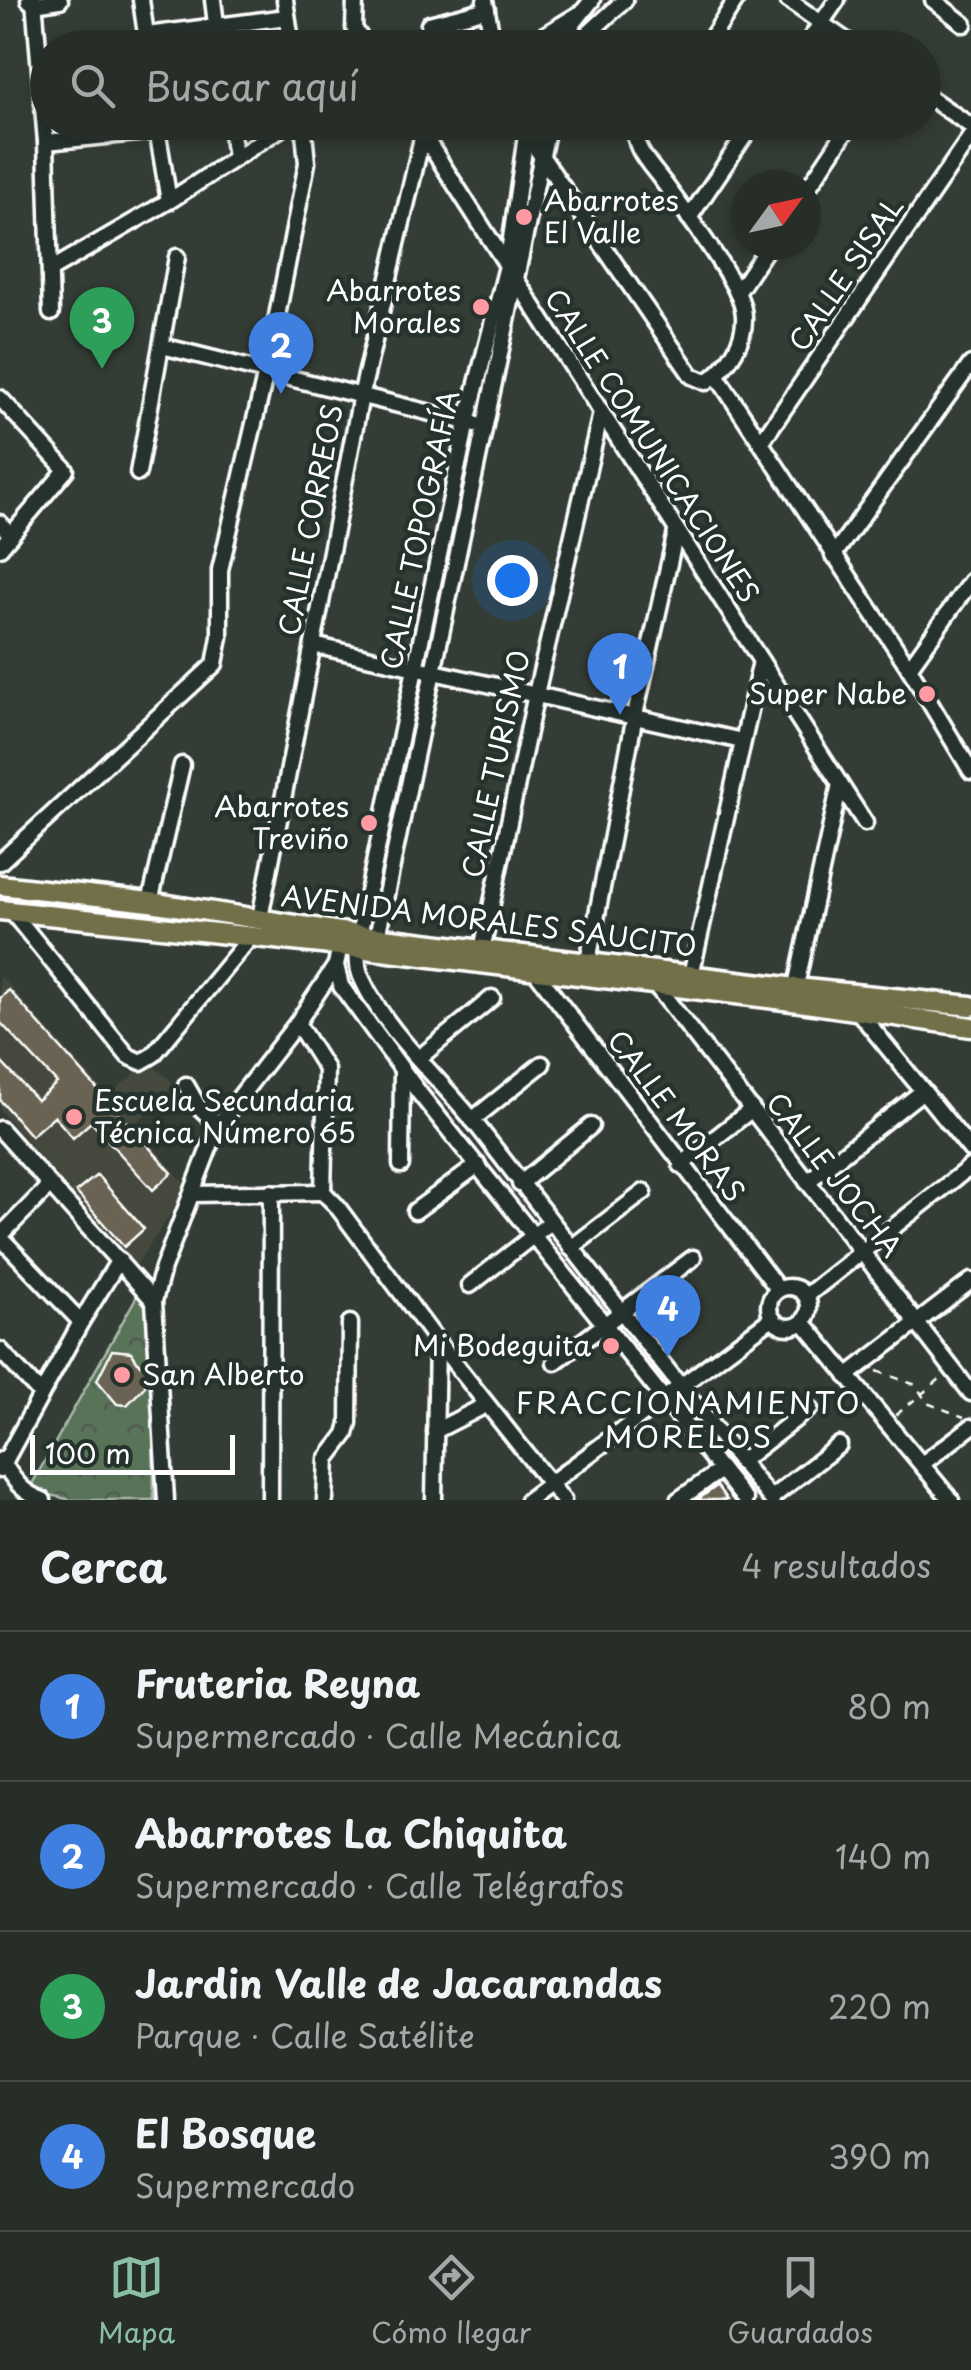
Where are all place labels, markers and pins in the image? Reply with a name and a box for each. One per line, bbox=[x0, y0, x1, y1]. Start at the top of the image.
place label: Abarrotes El Valle bbox=[544, 178, 679, 253]
marker: Abarrotes El Valle bbox=[513, 206, 535, 228]
place label: Abarrotes Morales bbox=[326, 268, 461, 343]
pin: 3 bbox=[70, 286, 134, 369]
marker: Abarrotes Morales bbox=[470, 296, 492, 318]
pin: 2 bbox=[248, 312, 314, 394]
pin: 1 bbox=[588, 632, 652, 715]
place label: Super Nabe bbox=[749, 671, 907, 714]
marker: Super Nabe bbox=[916, 683, 938, 705]
place label: Abarrotes Treviño bbox=[214, 784, 349, 859]
marker: Abarrotes Treviño bbox=[358, 812, 380, 834]
place label: Escuela Secundaria Técnica Número 65 bbox=[94, 1078, 356, 1153]
marker: Escuela Secundaria Técnica Número 65 bbox=[63, 1106, 85, 1128]
pin: 4 bbox=[636, 1274, 700, 1357]
place label: Mi Bodeguita bbox=[413, 1323, 591, 1366]
marker: Mi Bodeguita bbox=[600, 1335, 622, 1357]
place label: San Alberto bbox=[142, 1352, 305, 1395]
marker: San Alberto bbox=[111, 1364, 133, 1386]

